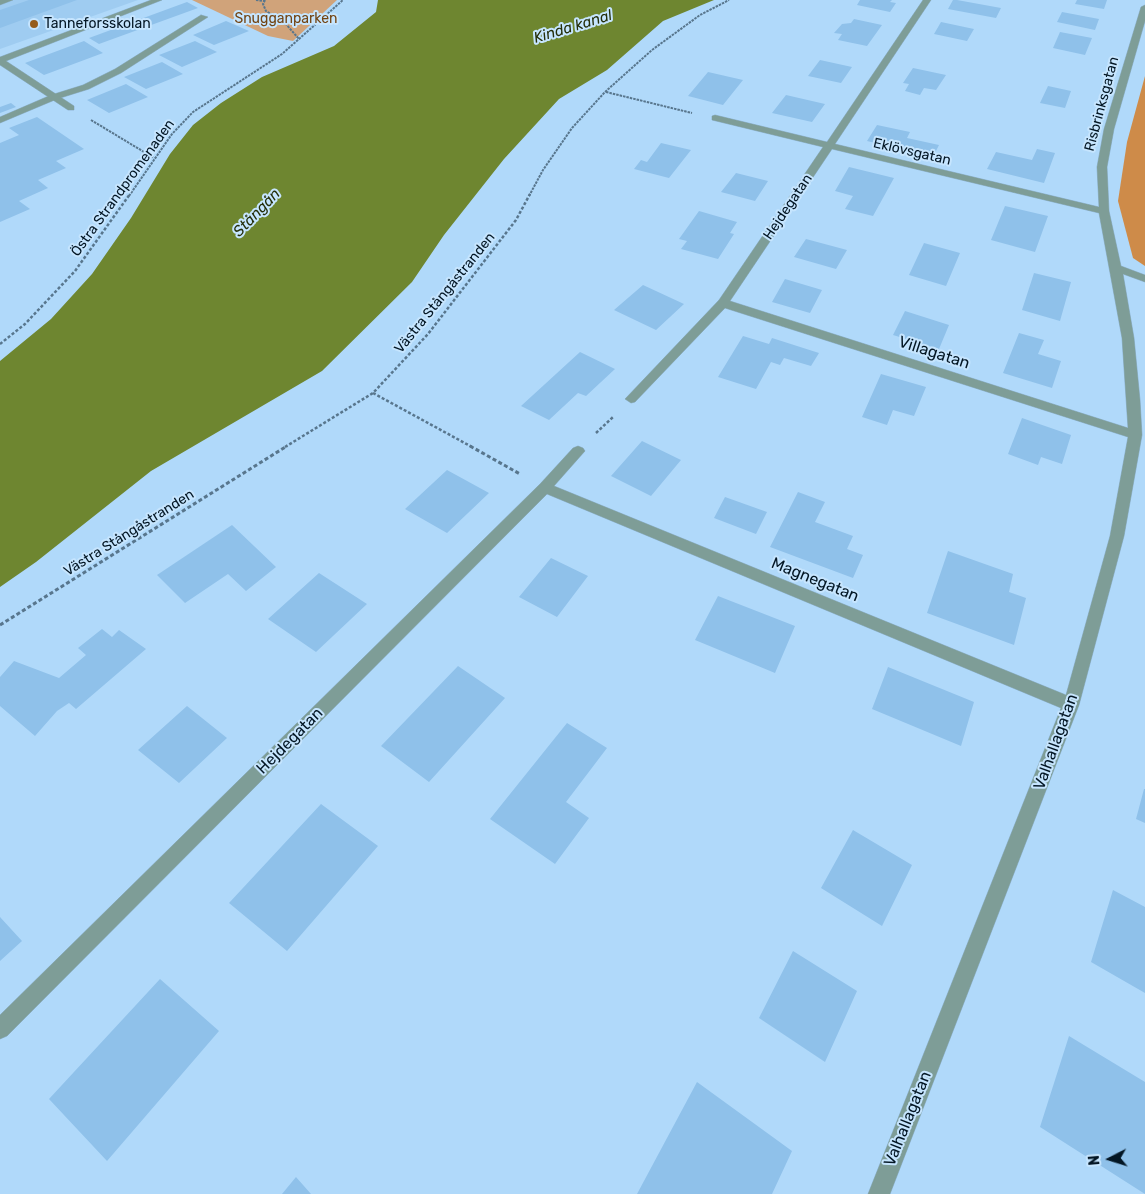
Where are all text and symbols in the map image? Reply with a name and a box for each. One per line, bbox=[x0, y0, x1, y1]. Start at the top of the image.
water label: Kinda kanal bbox=[532, 7, 614, 47]
park label: Snugganparken bbox=[234, 11, 338, 27]
place label: Tanneforsskolan bbox=[44, 16, 151, 32]
marker: Tanneforsskolan bbox=[28, 18, 40, 30]
street label: Risbrinksgatan bbox=[1081, 55, 1123, 153]
street label: Östra Strandpromenaden bbox=[68, 116, 178, 260]
street label: Eklövsgatan bbox=[871, 135, 953, 169]
street label: Hejdegatan bbox=[760, 171, 816, 243]
water label: Stångån bbox=[230, 185, 284, 241]
street label: Västra Stångåstranden bbox=[391, 229, 499, 357]
street label: Villagatan bbox=[896, 332, 972, 374]
street label: Västra Stångåstranden bbox=[61, 486, 197, 580]
street label: Magnegatan bbox=[768, 554, 862, 606]
street label: Valhallagatan bbox=[1030, 691, 1082, 793]
street label: Hejdegatan bbox=[253, 704, 327, 778]
street label: Valhallagatan bbox=[880, 1069, 936, 1169]
north arrow bbox=[1085, 1134, 1135, 1184]
text: N bbox=[1086, 1155, 1103, 1166]

